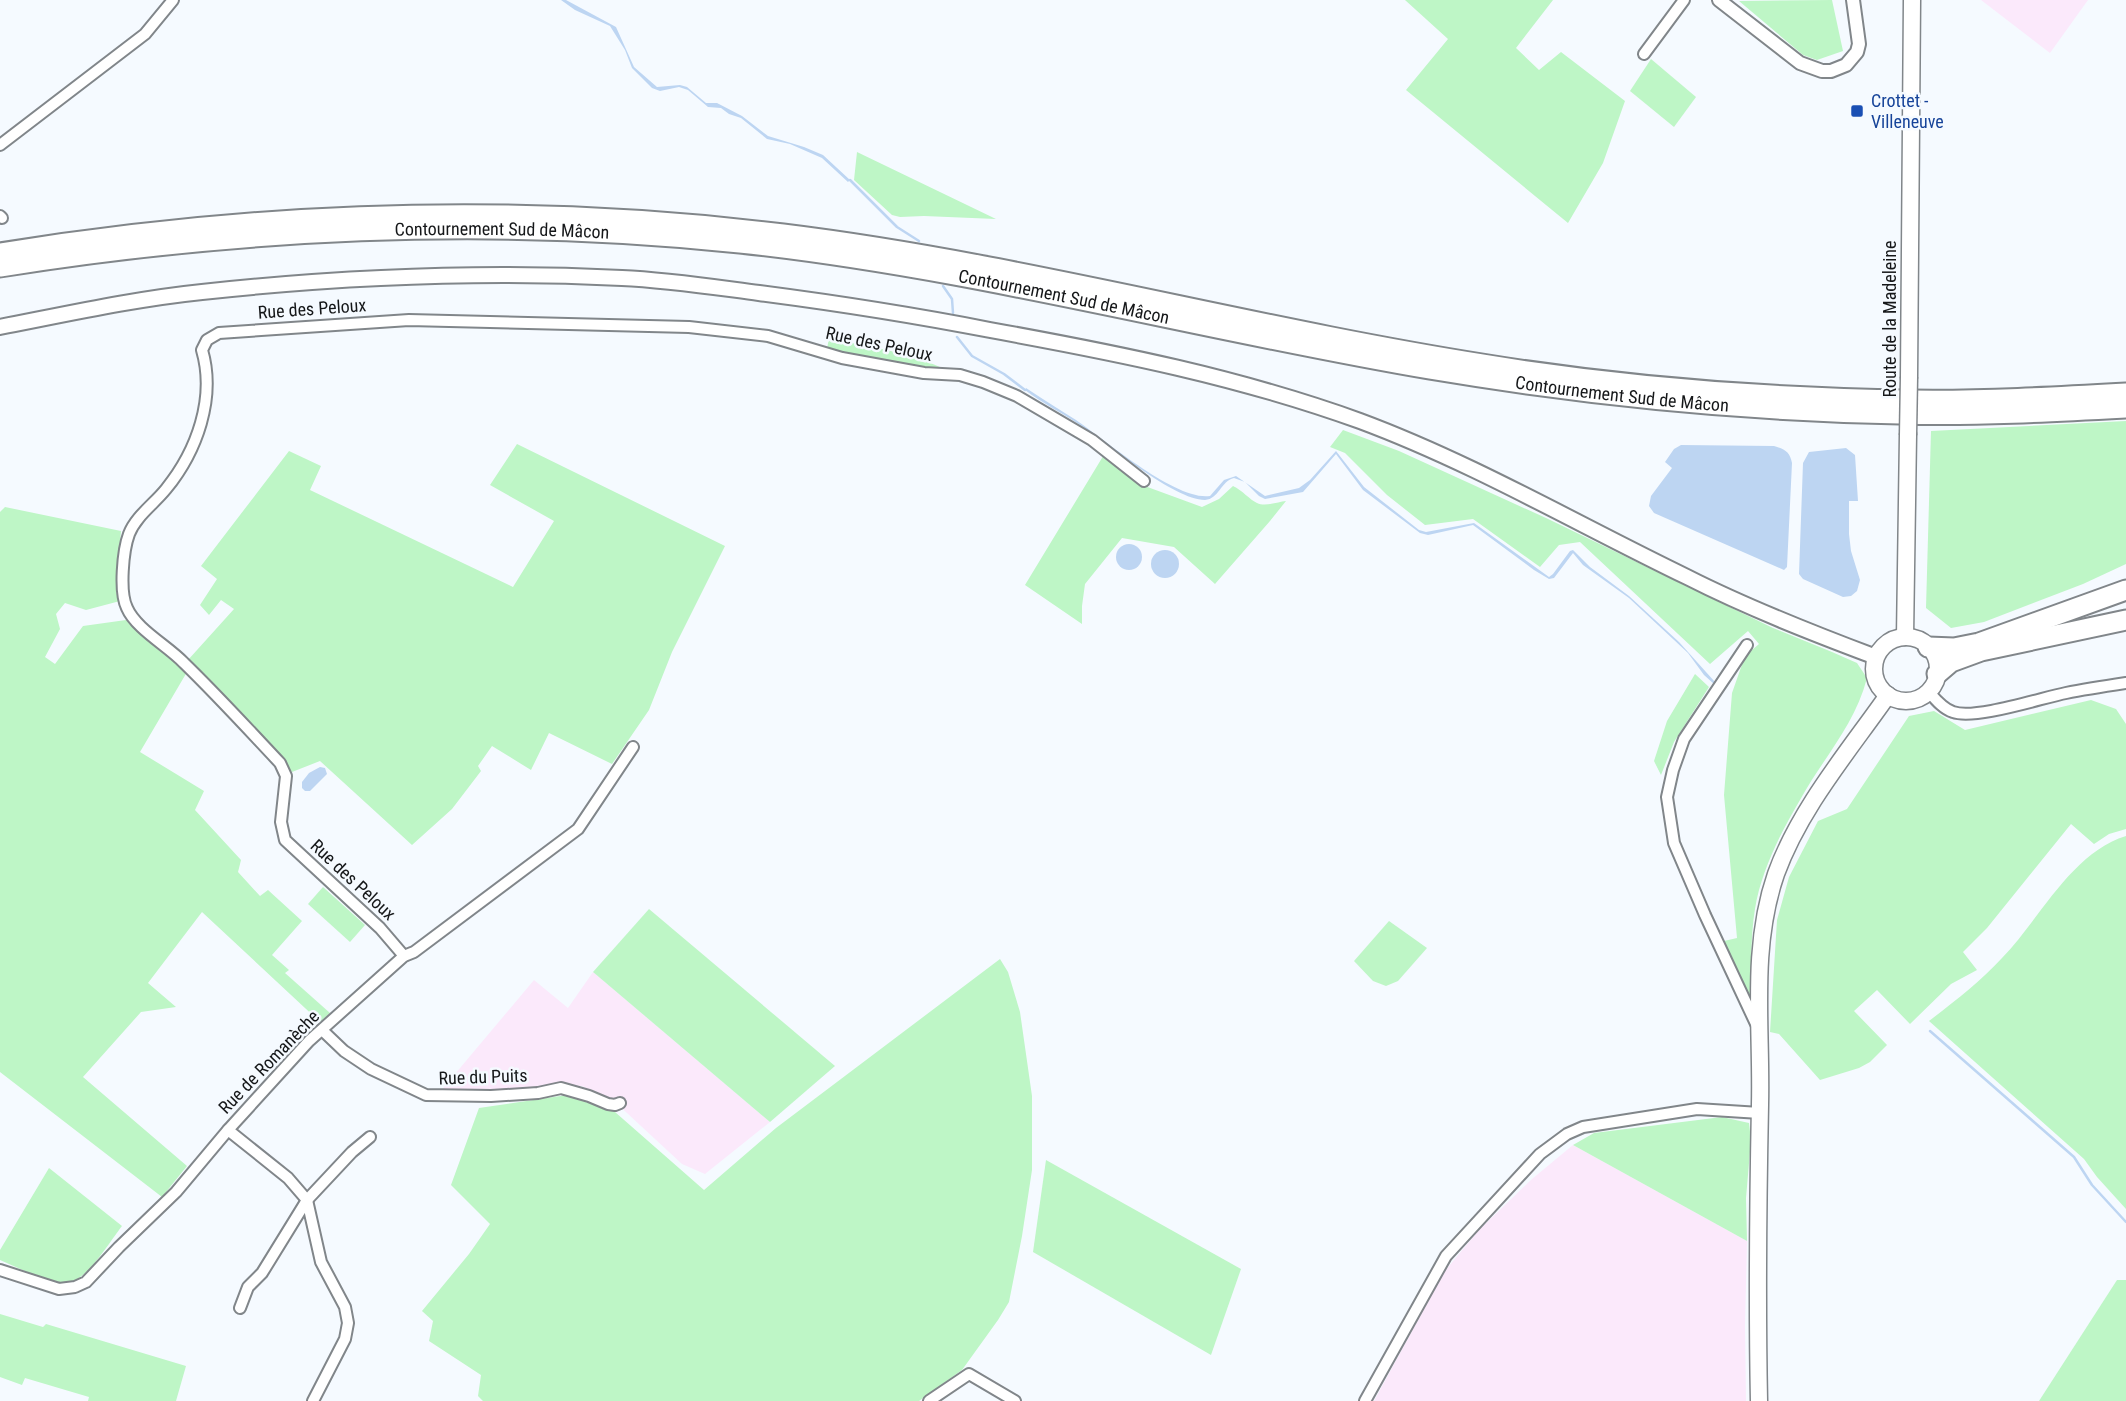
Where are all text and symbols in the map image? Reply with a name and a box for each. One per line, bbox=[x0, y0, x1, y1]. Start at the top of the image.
place label: Crottet - Villeneuve bbox=[1871, 90, 1944, 132]
marker: Crottet - Villeneuve bbox=[1849, 103, 1865, 119]
street label: Contournement Sud de Mâcon bbox=[394, 218, 610, 243]
street label: Route de la Madeleine bbox=[1879, 240, 1900, 398]
street label: Contournement Sud de Mâcon bbox=[957, 265, 1171, 328]
street label: Rue des Peloux bbox=[257, 294, 367, 323]
street label: Rue des Peloux bbox=[824, 322, 934, 365]
street label: Contournement Sud de Mâcon bbox=[1514, 372, 1730, 416]
street label: Rue des Peloux bbox=[306, 835, 400, 924]
street label: Rue de Romanèche bbox=[214, 1006, 323, 1118]
street label: Rue du Puits bbox=[438, 1064, 528, 1089]

